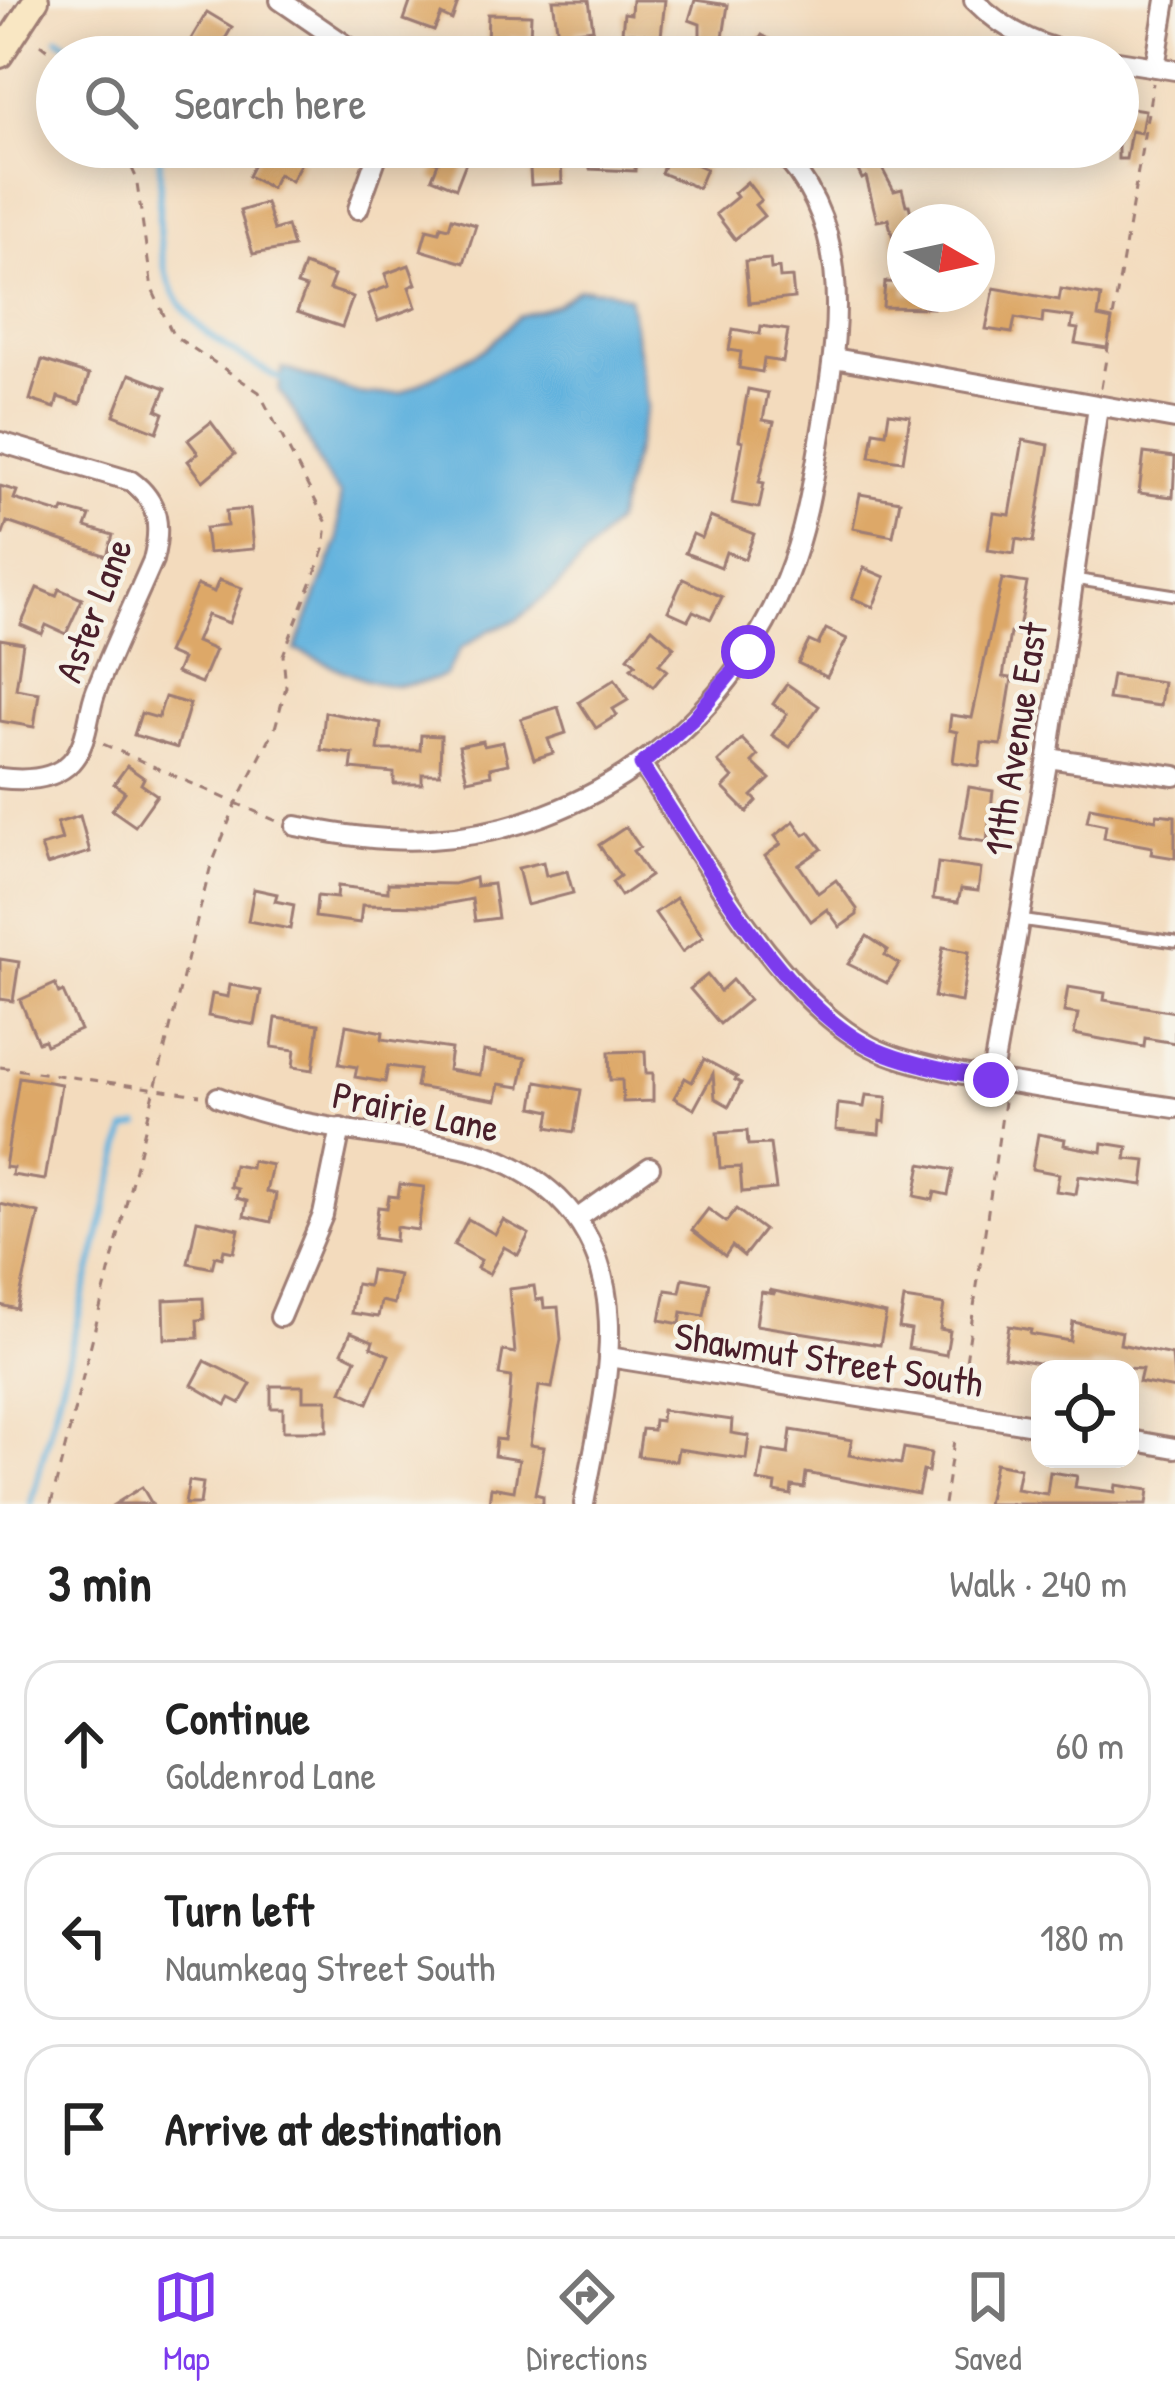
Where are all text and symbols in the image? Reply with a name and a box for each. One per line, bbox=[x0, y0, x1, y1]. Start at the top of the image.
search box bbox=[36, 36, 1139, 168]
icon: search bbox=[78, 69, 144, 135]
text: Search here bbox=[174, 72, 366, 133]
north arrow bbox=[887, 204, 995, 312]
street label: Aster Lane bbox=[41, 530, 144, 689]
street label: 11th Avenue East bbox=[970, 618, 1059, 860]
route start bbox=[721, 625, 775, 679]
route end bbox=[964, 1053, 1018, 1107]
street label: Prairie Lane bbox=[328, 1067, 504, 1154]
street label: Shawmut Street South bbox=[671, 1308, 987, 1409]
map controls bbox=[1031, 1360, 1139, 1468]
button: locate bbox=[1031, 1360, 1139, 1468]
text: 3 min bbox=[48, 1548, 152, 1617]
text: Walk · 240 m bbox=[950, 1556, 1127, 1609]
text: Continue bbox=[165, 1687, 310, 1748]
icon: ahead bbox=[51, 1711, 117, 1777]
text: 60 m bbox=[1055, 1718, 1124, 1771]
text: Goldenrod Lane bbox=[165, 1748, 376, 1801]
text: Turn left bbox=[165, 1879, 314, 1940]
icon: left bbox=[51, 1903, 117, 1969]
text: 180 m bbox=[1040, 1910, 1124, 1963]
text: Naumkeag Street South bbox=[165, 1940, 495, 1993]
icon: arrive bbox=[51, 2095, 117, 2161]
text: Arrive at destination bbox=[165, 2098, 502, 2159]
tab: Map bbox=[153, 2264, 219, 2380]
tab: Directions bbox=[526, 2264, 648, 2380]
tab: Saved bbox=[954, 2264, 1022, 2380]

